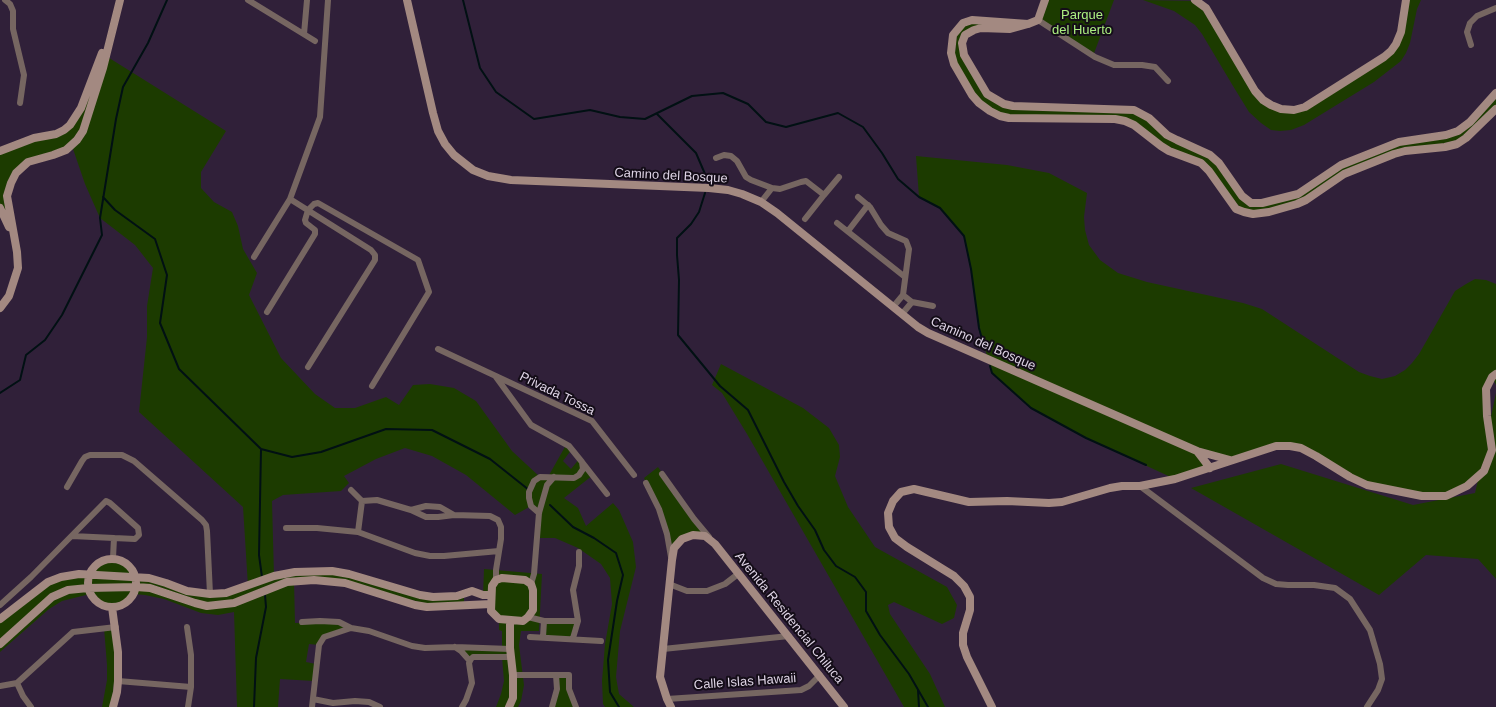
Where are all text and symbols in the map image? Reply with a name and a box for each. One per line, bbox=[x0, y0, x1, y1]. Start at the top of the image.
park label: Parque del Huerto bbox=[1052, 7, 1112, 38]
street label: Camino del Bosque bbox=[614, 165, 728, 187]
street label: Camino del Bosque bbox=[928, 314, 1038, 374]
street label: Privada Tossa bbox=[517, 369, 597, 419]
street label: Avenida Residencial Chiluca bbox=[731, 549, 847, 687]
street label: Calle Islas Hawaii bbox=[693, 671, 797, 693]

